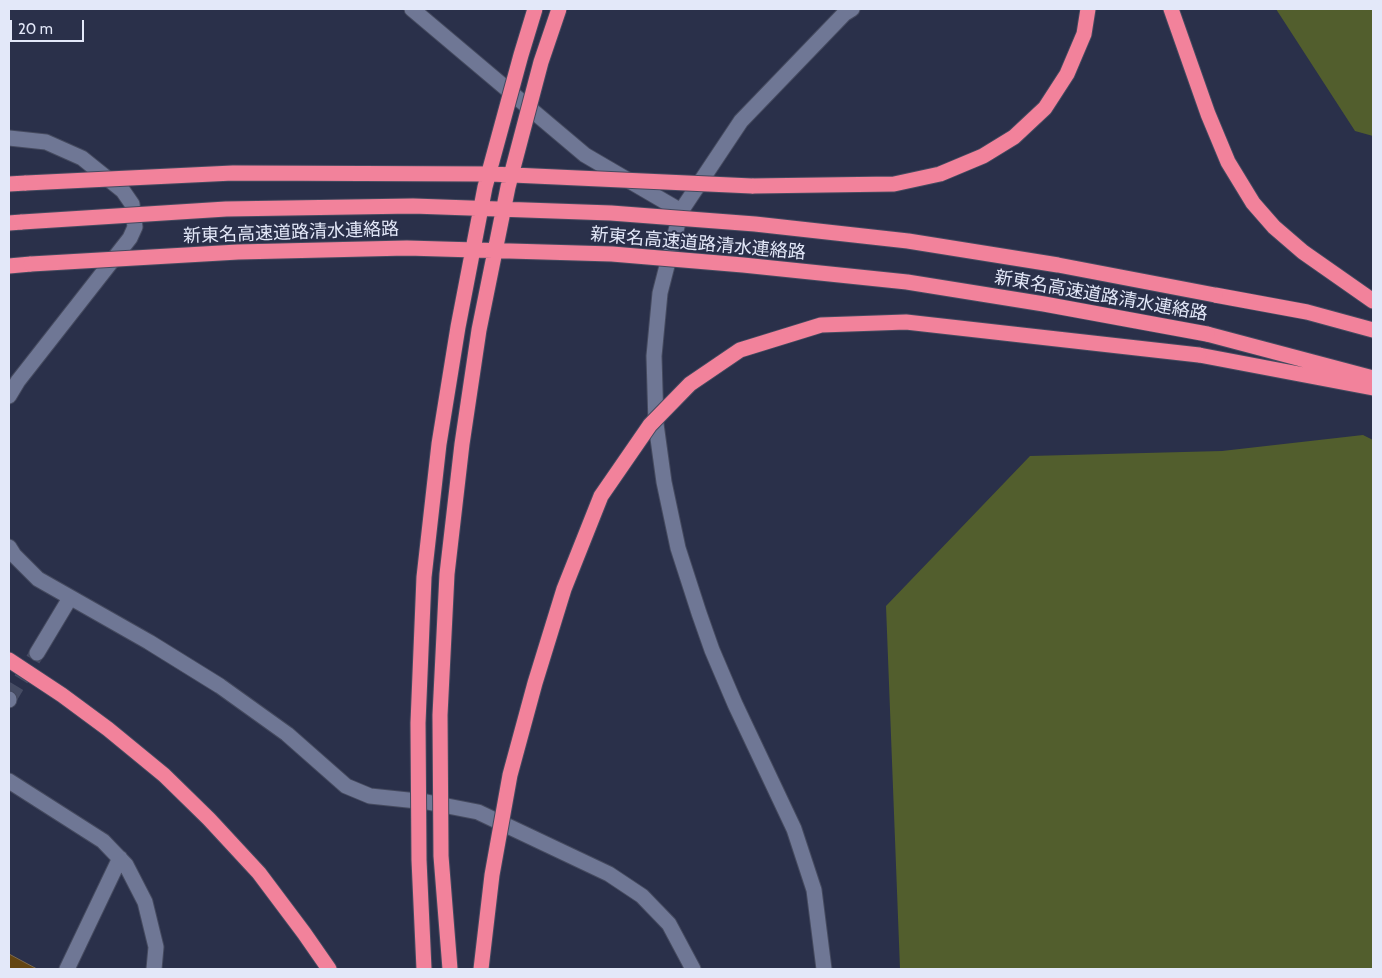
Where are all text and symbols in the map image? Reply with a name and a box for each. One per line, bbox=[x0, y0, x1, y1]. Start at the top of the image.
scale bar bbox=[12, 10, 86, 42]
text: 20 m bbox=[18, 20, 53, 38]
street label: 新東名高速道路清水連絡路 bbox=[183, 218, 399, 248]
street label: 新東名高速道路清水連絡路 bbox=[589, 224, 807, 264]
street label: 新東名高速道路清水連絡路 bbox=[993, 267, 1209, 325]

